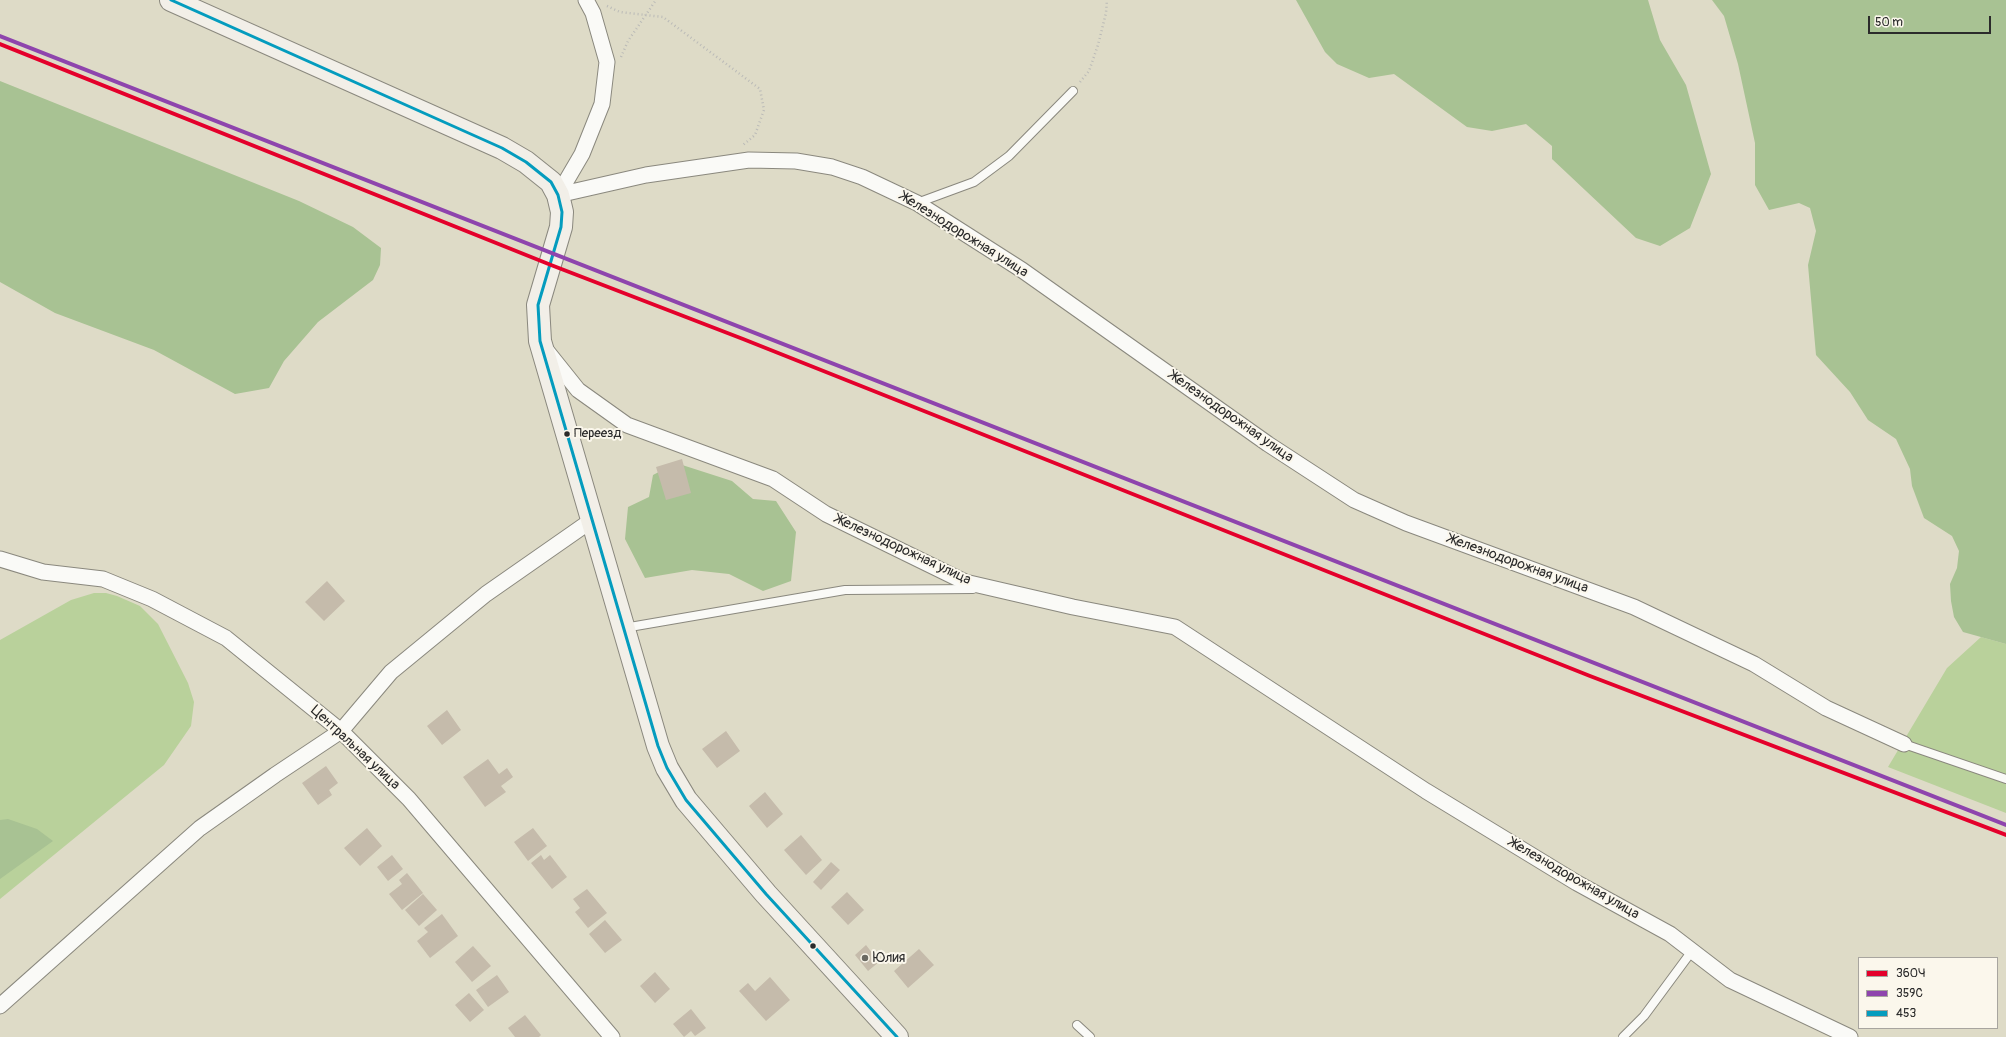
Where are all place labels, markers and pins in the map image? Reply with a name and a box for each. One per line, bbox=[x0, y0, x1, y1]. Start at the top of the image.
place label: Переезд bbox=[574, 426, 621, 442]
marker: Переезд bbox=[562, 429, 572, 439]
unlabelled marker bbox=[808, 941, 818, 951]
place label: Юлия bbox=[873, 950, 905, 966]
marker: Юлия bbox=[860, 953, 870, 963]

